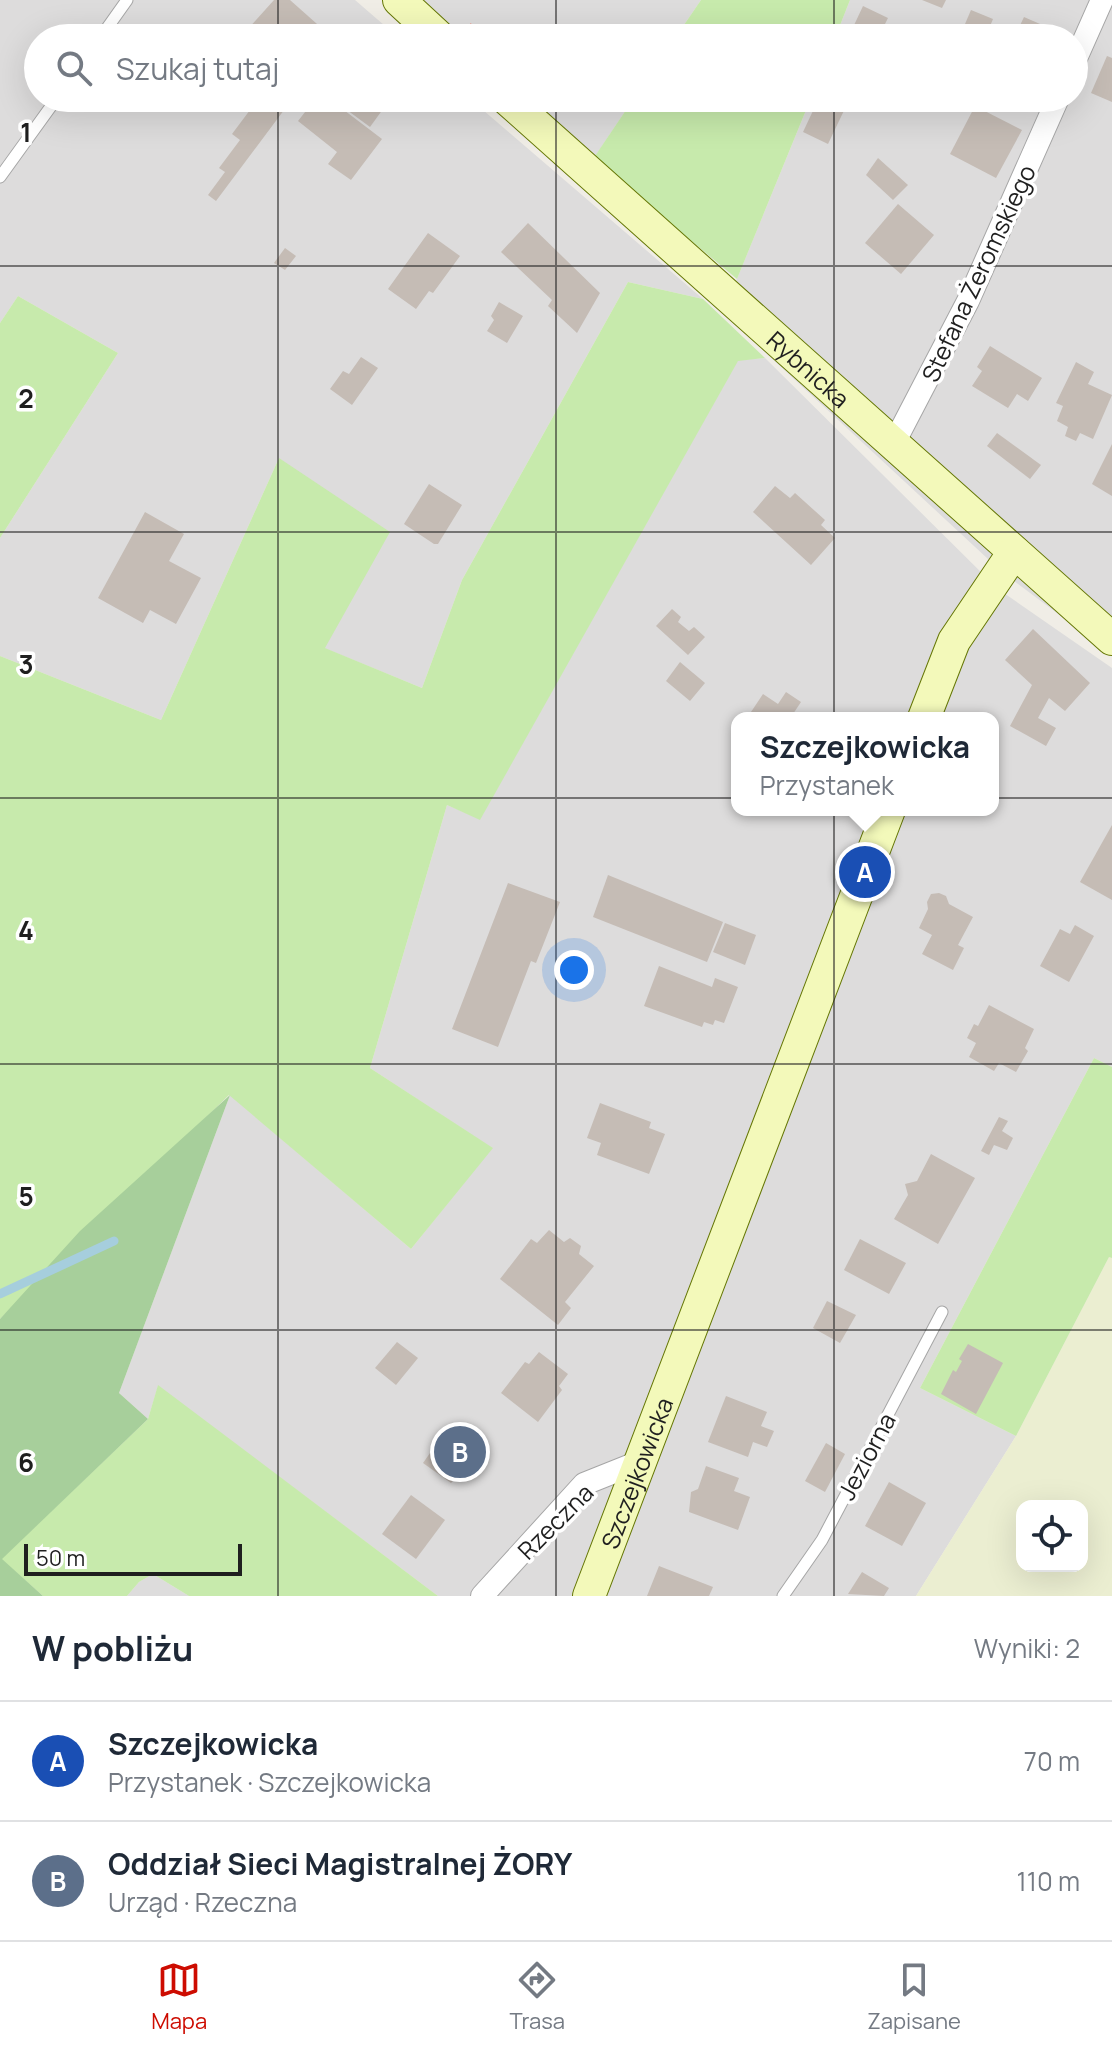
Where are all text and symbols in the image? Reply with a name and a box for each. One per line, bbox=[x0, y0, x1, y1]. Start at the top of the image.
search box bbox=[24, 24, 1088, 112]
icon: search bbox=[52, 46, 96, 90]
text: Szukaj tutaj bbox=[116, 48, 279, 89]
text: 1 bbox=[20, 114, 32, 150]
street label: Stefana Żeromskiego bbox=[913, 159, 1043, 387]
street label: Rybnicka bbox=[760, 323, 857, 414]
text: 2 bbox=[18, 380, 34, 416]
text: 3 bbox=[18, 646, 34, 682]
popup bbox=[731, 712, 999, 816]
text: Szczejkowicka bbox=[760, 726, 970, 767]
text: Przystanek bbox=[760, 767, 894, 803]
pin: A bbox=[839, 842, 891, 902]
text: 4 bbox=[18, 912, 34, 948]
your location bbox=[554, 950, 594, 990]
text: 5 bbox=[18, 1178, 34, 1214]
street label: Szczejkowicka bbox=[592, 1392, 680, 1553]
street label: Jeziorna bbox=[829, 1407, 903, 1505]
pin: B bbox=[434, 1422, 486, 1482]
text: 6 bbox=[18, 1444, 34, 1480]
street label: Rzeczna bbox=[510, 1476, 600, 1566]
map controls bbox=[1016, 1500, 1088, 1572]
button: locate bbox=[1016, 1500, 1088, 1572]
scale bar bbox=[24, 1540, 242, 1576]
text: 50 m bbox=[36, 1543, 85, 1573]
text: W pobliżu bbox=[32, 1625, 193, 1671]
text: Wyniki: 2 bbox=[974, 1630, 1080, 1666]
text: Szczejkowicka bbox=[108, 1723, 318, 1764]
text: A bbox=[49, 1743, 67, 1779]
text: 70 m bbox=[1024, 1743, 1080, 1779]
text: Przystanek · Szczejkowicka bbox=[108, 1764, 431, 1800]
text: Oddział Sieci Magistralnej ŻORY bbox=[108, 1843, 572, 1884]
text: B bbox=[50, 1863, 66, 1899]
text: 110 m bbox=[1017, 1863, 1080, 1899]
text: Urząd · Rzeczna bbox=[108, 1884, 297, 1920]
tab: Mapa bbox=[151, 1958, 207, 2036]
tab: Trasa bbox=[509, 1958, 565, 2036]
tab: Zapisane bbox=[867, 1958, 961, 2036]

